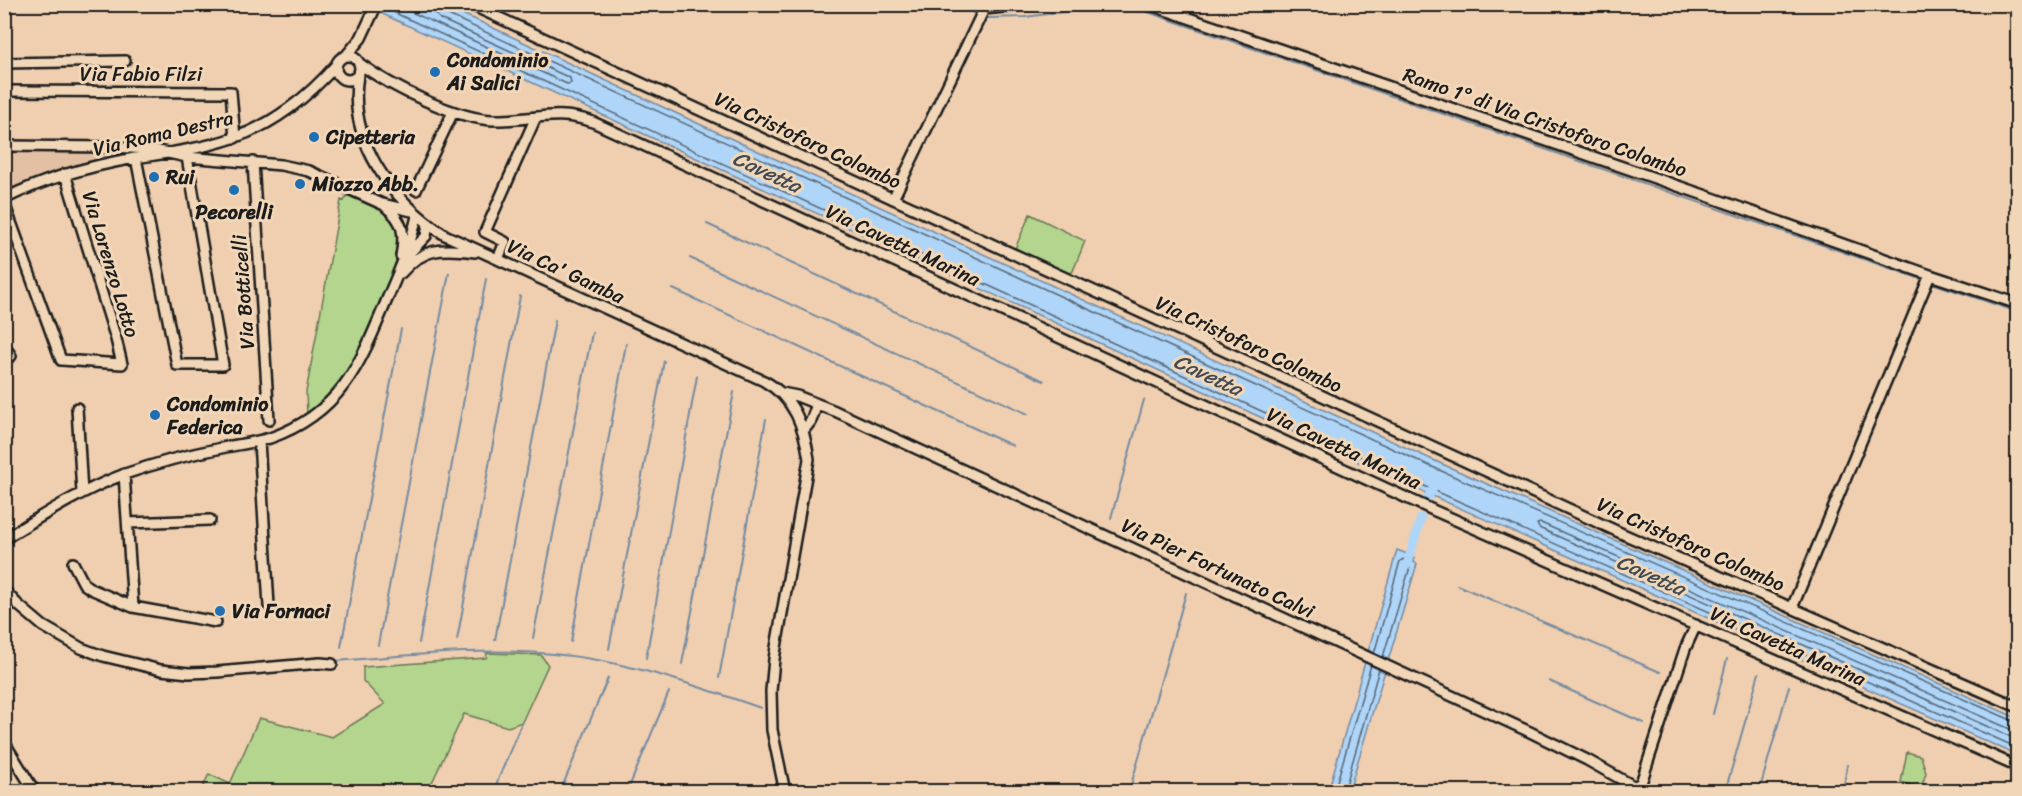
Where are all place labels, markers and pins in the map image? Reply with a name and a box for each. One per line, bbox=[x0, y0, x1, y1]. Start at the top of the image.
place label: Condominio Ai Salici bbox=[446, 43, 549, 101]
marker: Condominio Ai Salici bbox=[428, 65, 442, 79]
place label: Cipetteria bbox=[325, 120, 416, 155]
marker: Cipetteria bbox=[307, 130, 321, 144]
place label: Rui bbox=[165, 160, 196, 195]
place label: Miozzo Abb. bbox=[311, 167, 419, 202]
marker: Rui bbox=[147, 170, 161, 184]
marker: Miozzo Abb. bbox=[293, 177, 307, 191]
marker: Pecorelli bbox=[227, 183, 241, 197]
place label: Pecorelli bbox=[195, 195, 274, 230]
place label: Condominio Federica bbox=[166, 387, 269, 445]
marker: Condominio Federica bbox=[148, 408, 162, 422]
place label: Via Fornaci bbox=[232, 594, 331, 629]
marker: Via Fornaci bbox=[213, 604, 227, 618]

